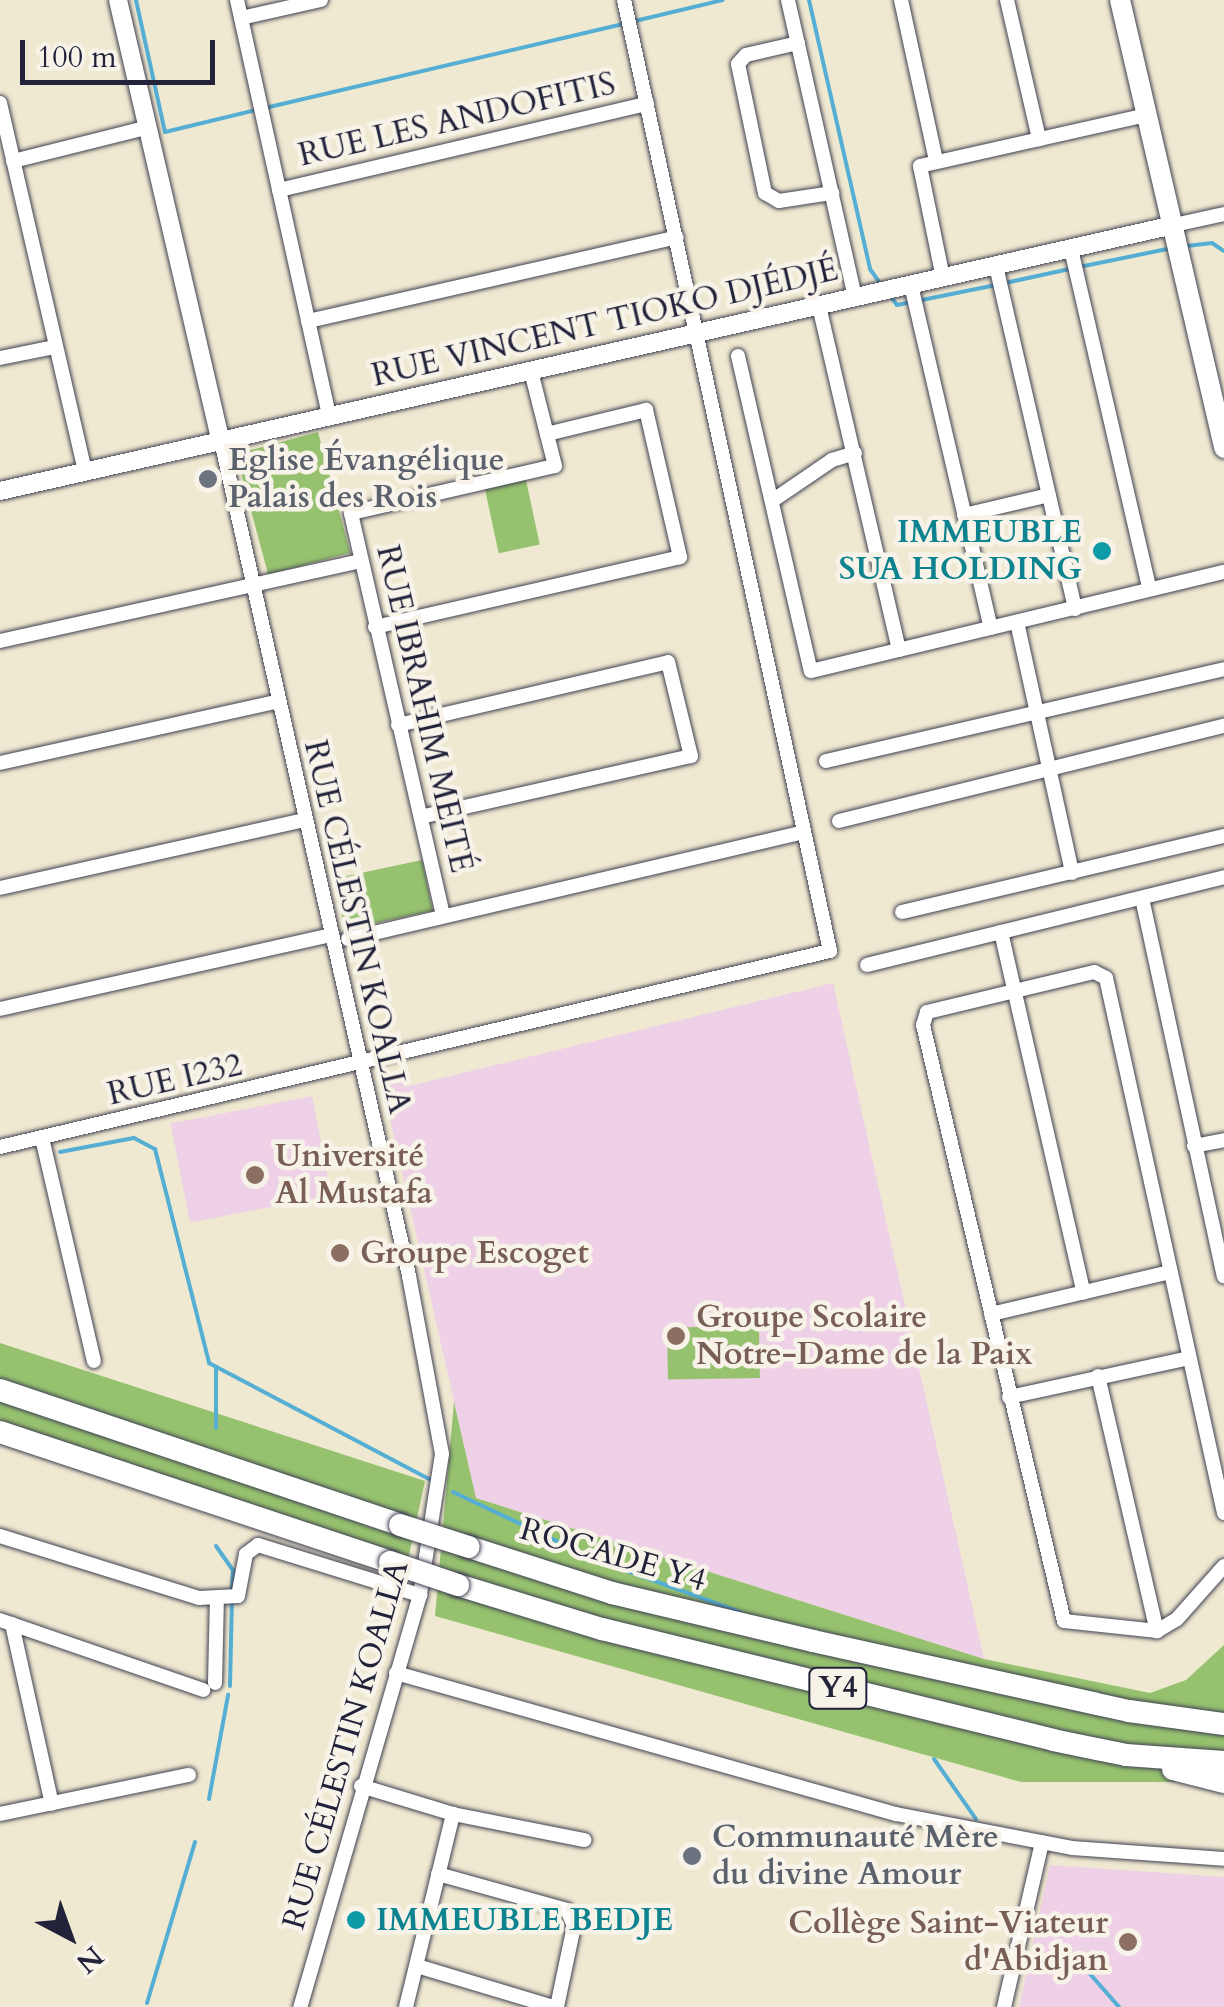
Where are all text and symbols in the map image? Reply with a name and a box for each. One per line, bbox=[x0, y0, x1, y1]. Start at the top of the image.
scale bar bbox=[25, 20, 220, 82]
text: 100 m bbox=[37, 37, 117, 78]
street label: RUE LES ANDOFITIS bbox=[295, 65, 619, 175]
street label: RUE VINCENT TIOKO DJÉDJÉ bbox=[368, 251, 842, 395]
place label: Eglise Évangélique Palais des Rois bbox=[228, 442, 505, 517]
marker: Eglise Évangélique Palais des Rois bbox=[197, 468, 219, 490]
place label: IMMEUBLE SUA HOLDING bbox=[839, 514, 1082, 589]
marker: IMMEUBLE SUA HOLDING bbox=[1091, 540, 1113, 562]
street label: RUE IBRAHIM MEITÉ bbox=[368, 542, 480, 876]
street label: RUE CÉLESTIN KOALLA bbox=[295, 737, 419, 1117]
street label: RUE I232 bbox=[104, 1046, 246, 1114]
place label: Université Al Mustafa bbox=[275, 1138, 433, 1213]
marker: Université Al Mustafa bbox=[244, 1164, 266, 1186]
place label: Groupe Escoget bbox=[360, 1234, 589, 1272]
marker: Groupe Escoget bbox=[329, 1242, 351, 1264]
place label: Groupe Scolaire Notre-Dame de la Paix bbox=[696, 1299, 1033, 1374]
marker: Groupe Scolaire Notre-Dame de la Paix bbox=[665, 1325, 687, 1347]
street label: ROCADE Y4 bbox=[516, 1510, 710, 1600]
street label: RUE CÉLESTIN KOALLA bbox=[275, 1556, 417, 1934]
road number: Y4 bbox=[808, 1663, 868, 1713]
place label: Communauté Mère du divine Amour bbox=[712, 1819, 999, 1894]
marker: Communauté Mère du divine Amour bbox=[681, 1845, 703, 1867]
north arrow bbox=[20, 1887, 120, 1987]
place label: IMMEUBLE BEDJE bbox=[376, 1901, 673, 1939]
place label: Collège Saint-Viateur d'Abidjan bbox=[788, 1905, 1108, 1980]
marker: IMMEUBLE BEDJE bbox=[345, 1909, 367, 1931]
marker: Collège Saint-Viateur d'Abidjan bbox=[1117, 1931, 1139, 1953]
text: N bbox=[68, 1937, 111, 1982]

